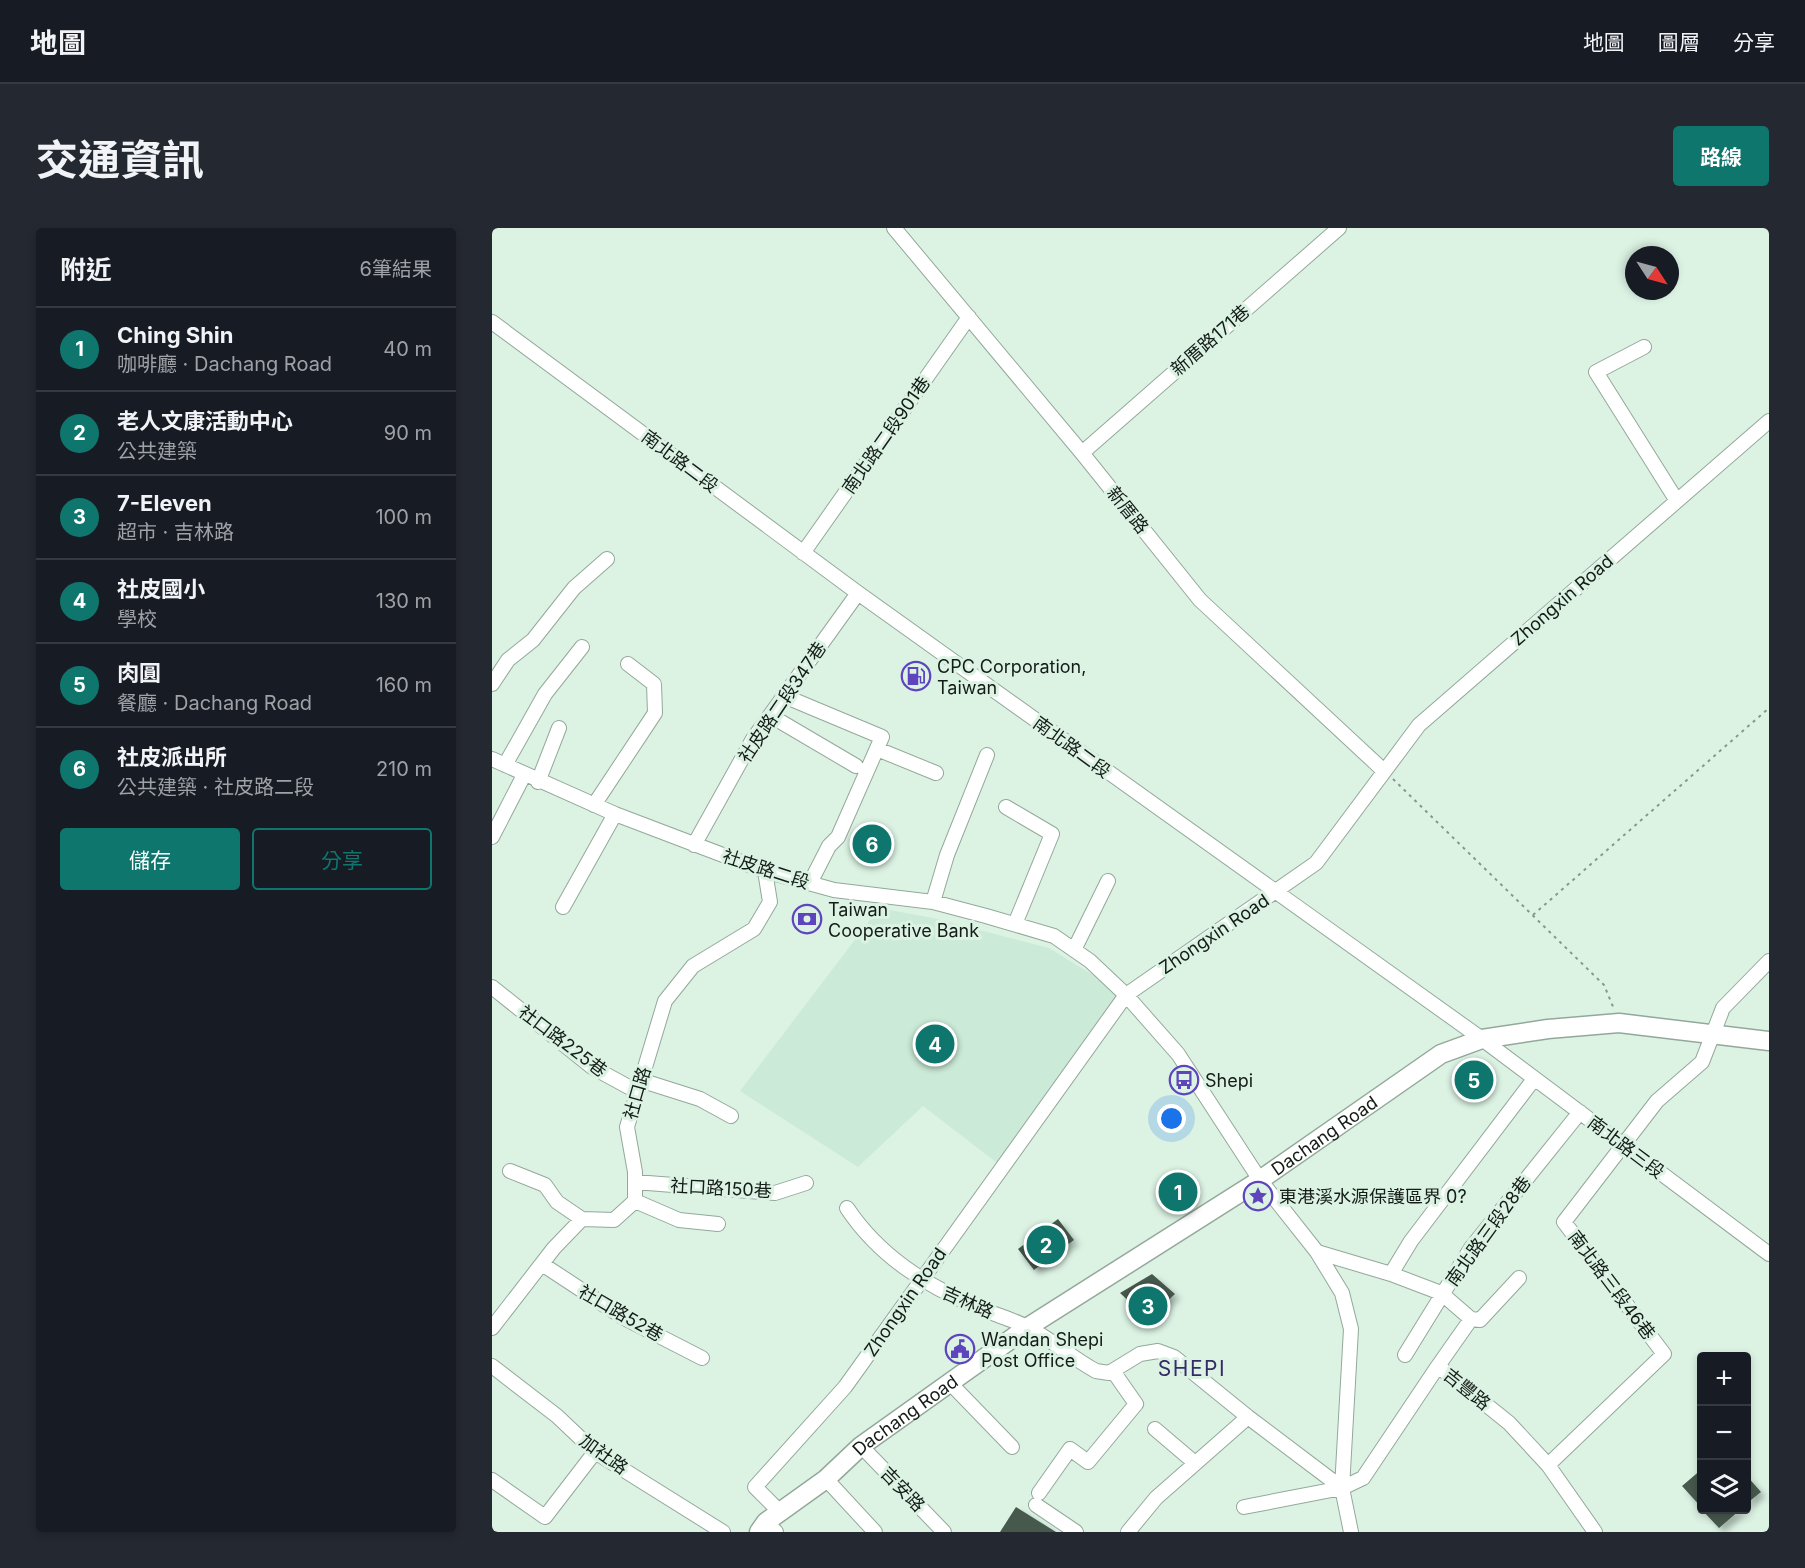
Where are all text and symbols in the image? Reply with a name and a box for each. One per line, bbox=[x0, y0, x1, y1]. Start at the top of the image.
text: 地圖 bbox=[30, 26, 86, 60]
text: 地圖 bbox=[1583, 30, 1625, 55]
text: 圖層 bbox=[1658, 30, 1700, 55]
text: 分享 bbox=[1733, 30, 1775, 55]
button: 路線 bbox=[1673, 126, 1769, 186]
text: 交通資訊 bbox=[36, 134, 204, 185]
north arrow bbox=[1625, 246, 1679, 300]
text: 附近 bbox=[60, 254, 112, 285]
text: 6筆結果 bbox=[360, 257, 432, 281]
street label: 新厝路171巷 bbox=[1167, 300, 1253, 380]
text: Ching Shin bbox=[117, 322, 234, 348]
text: 1 bbox=[75, 337, 84, 361]
text: 40 m bbox=[383, 337, 432, 361]
text: 咖啡廳 · Dachang Road bbox=[117, 352, 332, 376]
street label: 南北路二段901巷 bbox=[838, 373, 934, 497]
text: 老人文康活動中心 bbox=[117, 408, 293, 434]
text: 2 bbox=[73, 421, 86, 445]
text: 90 m bbox=[384, 421, 432, 445]
street label: 南北路二段 bbox=[638, 426, 722, 496]
text: 公共建築 bbox=[117, 439, 197, 463]
street label: 新厝路 bbox=[1103, 482, 1153, 538]
text: 7-Eleven bbox=[117, 490, 212, 516]
text: 3 bbox=[73, 505, 86, 529]
text: 100 m bbox=[375, 505, 432, 529]
text: 超市 · 吉林路 bbox=[117, 520, 234, 544]
street label: Zhongxin Road bbox=[1507, 550, 1617, 650]
text: 社皮國小 bbox=[117, 576, 205, 602]
text: 4 bbox=[73, 589, 86, 613]
text: 130 m bbox=[376, 589, 432, 613]
text: 學校 bbox=[117, 607, 157, 631]
street label: 社皮路二段347巷 bbox=[734, 638, 830, 766]
place label: CPC Corporation, Taiwan bbox=[937, 656, 1086, 698]
text: 肉圓 bbox=[117, 660, 161, 686]
fuel station icon: CPC Corporation, Taiwan bbox=[900, 660, 932, 692]
text: 5 bbox=[73, 673, 86, 697]
text: 160 m bbox=[376, 673, 432, 697]
text: 餐廳 · Dachang Road bbox=[117, 691, 312, 715]
street label: 南北路二段 bbox=[1029, 712, 1115, 782]
text: 社皮派出所 bbox=[117, 744, 227, 770]
text: 6 bbox=[73, 757, 86, 781]
text: 210 m bbox=[376, 757, 432, 781]
text: 公共建築 · 社皮路二段 bbox=[117, 775, 314, 799]
pin: 6 bbox=[852, 822, 892, 866]
button: 儲存 bbox=[60, 828, 240, 890]
button: 分享 bbox=[252, 828, 432, 890]
street label: 社皮路二段 bbox=[720, 845, 812, 893]
street label: Zhongxin Road bbox=[1155, 890, 1273, 978]
place label: Taiwan Cooperative Bank bbox=[828, 899, 979, 941]
bank icon: Taiwan Cooperative Bank bbox=[791, 903, 823, 935]
street label: 社口路225巷 bbox=[515, 1001, 611, 1081]
pin: 4 bbox=[916, 1022, 954, 1066]
pin: 5 bbox=[1454, 1058, 1494, 1102]
street label: 社口路 bbox=[619, 1064, 655, 1122]
bus stop icon: Shepi bbox=[1168, 1064, 1200, 1096]
place label: Shepi bbox=[1205, 1070, 1253, 1091]
street label: Dachang Road bbox=[1267, 1091, 1381, 1179]
your location bbox=[1157, 1104, 1186, 1133]
street label: 南北路三段 bbox=[1584, 1112, 1668, 1182]
pin: 1 bbox=[1158, 1170, 1198, 1214]
street label: 南北路三段28巷 bbox=[1441, 1172, 1535, 1290]
street label: 社口路150巷 bbox=[670, 1175, 772, 1201]
place icon: 東港溪水源保護區界 0? bbox=[1242, 1180, 1274, 1212]
place label: 東港溪水源保護區界 0? bbox=[1279, 1186, 1467, 1207]
pin: 2 bbox=[1026, 1222, 1066, 1268]
street label: 南北路三段46巷 bbox=[1564, 1226, 1660, 1344]
street label: Zhongxin Road bbox=[860, 1244, 950, 1360]
street label: 社口路52巷 bbox=[575, 1280, 667, 1346]
street label: 吉林路 bbox=[939, 1281, 997, 1323]
pin: 3 bbox=[1128, 1284, 1168, 1328]
place label: Wandan Shepi Post Office bbox=[981, 1329, 1103, 1371]
public building icon: Wandan Shepi Post Office bbox=[944, 1333, 976, 1365]
map controls bbox=[1697, 1352, 1751, 1514]
button: + bbox=[1697, 1352, 1751, 1406]
district label: SHEPI bbox=[1158, 1356, 1226, 1381]
street label: 吉豐路 bbox=[1439, 1364, 1495, 1414]
street label: Dachang Road bbox=[848, 1370, 962, 1459]
button: − bbox=[1697, 1406, 1751, 1460]
street label: 加社路 bbox=[576, 1430, 632, 1478]
button: layers bbox=[1697, 1460, 1751, 1514]
street label: 吉安路 bbox=[877, 1462, 929, 1516]

